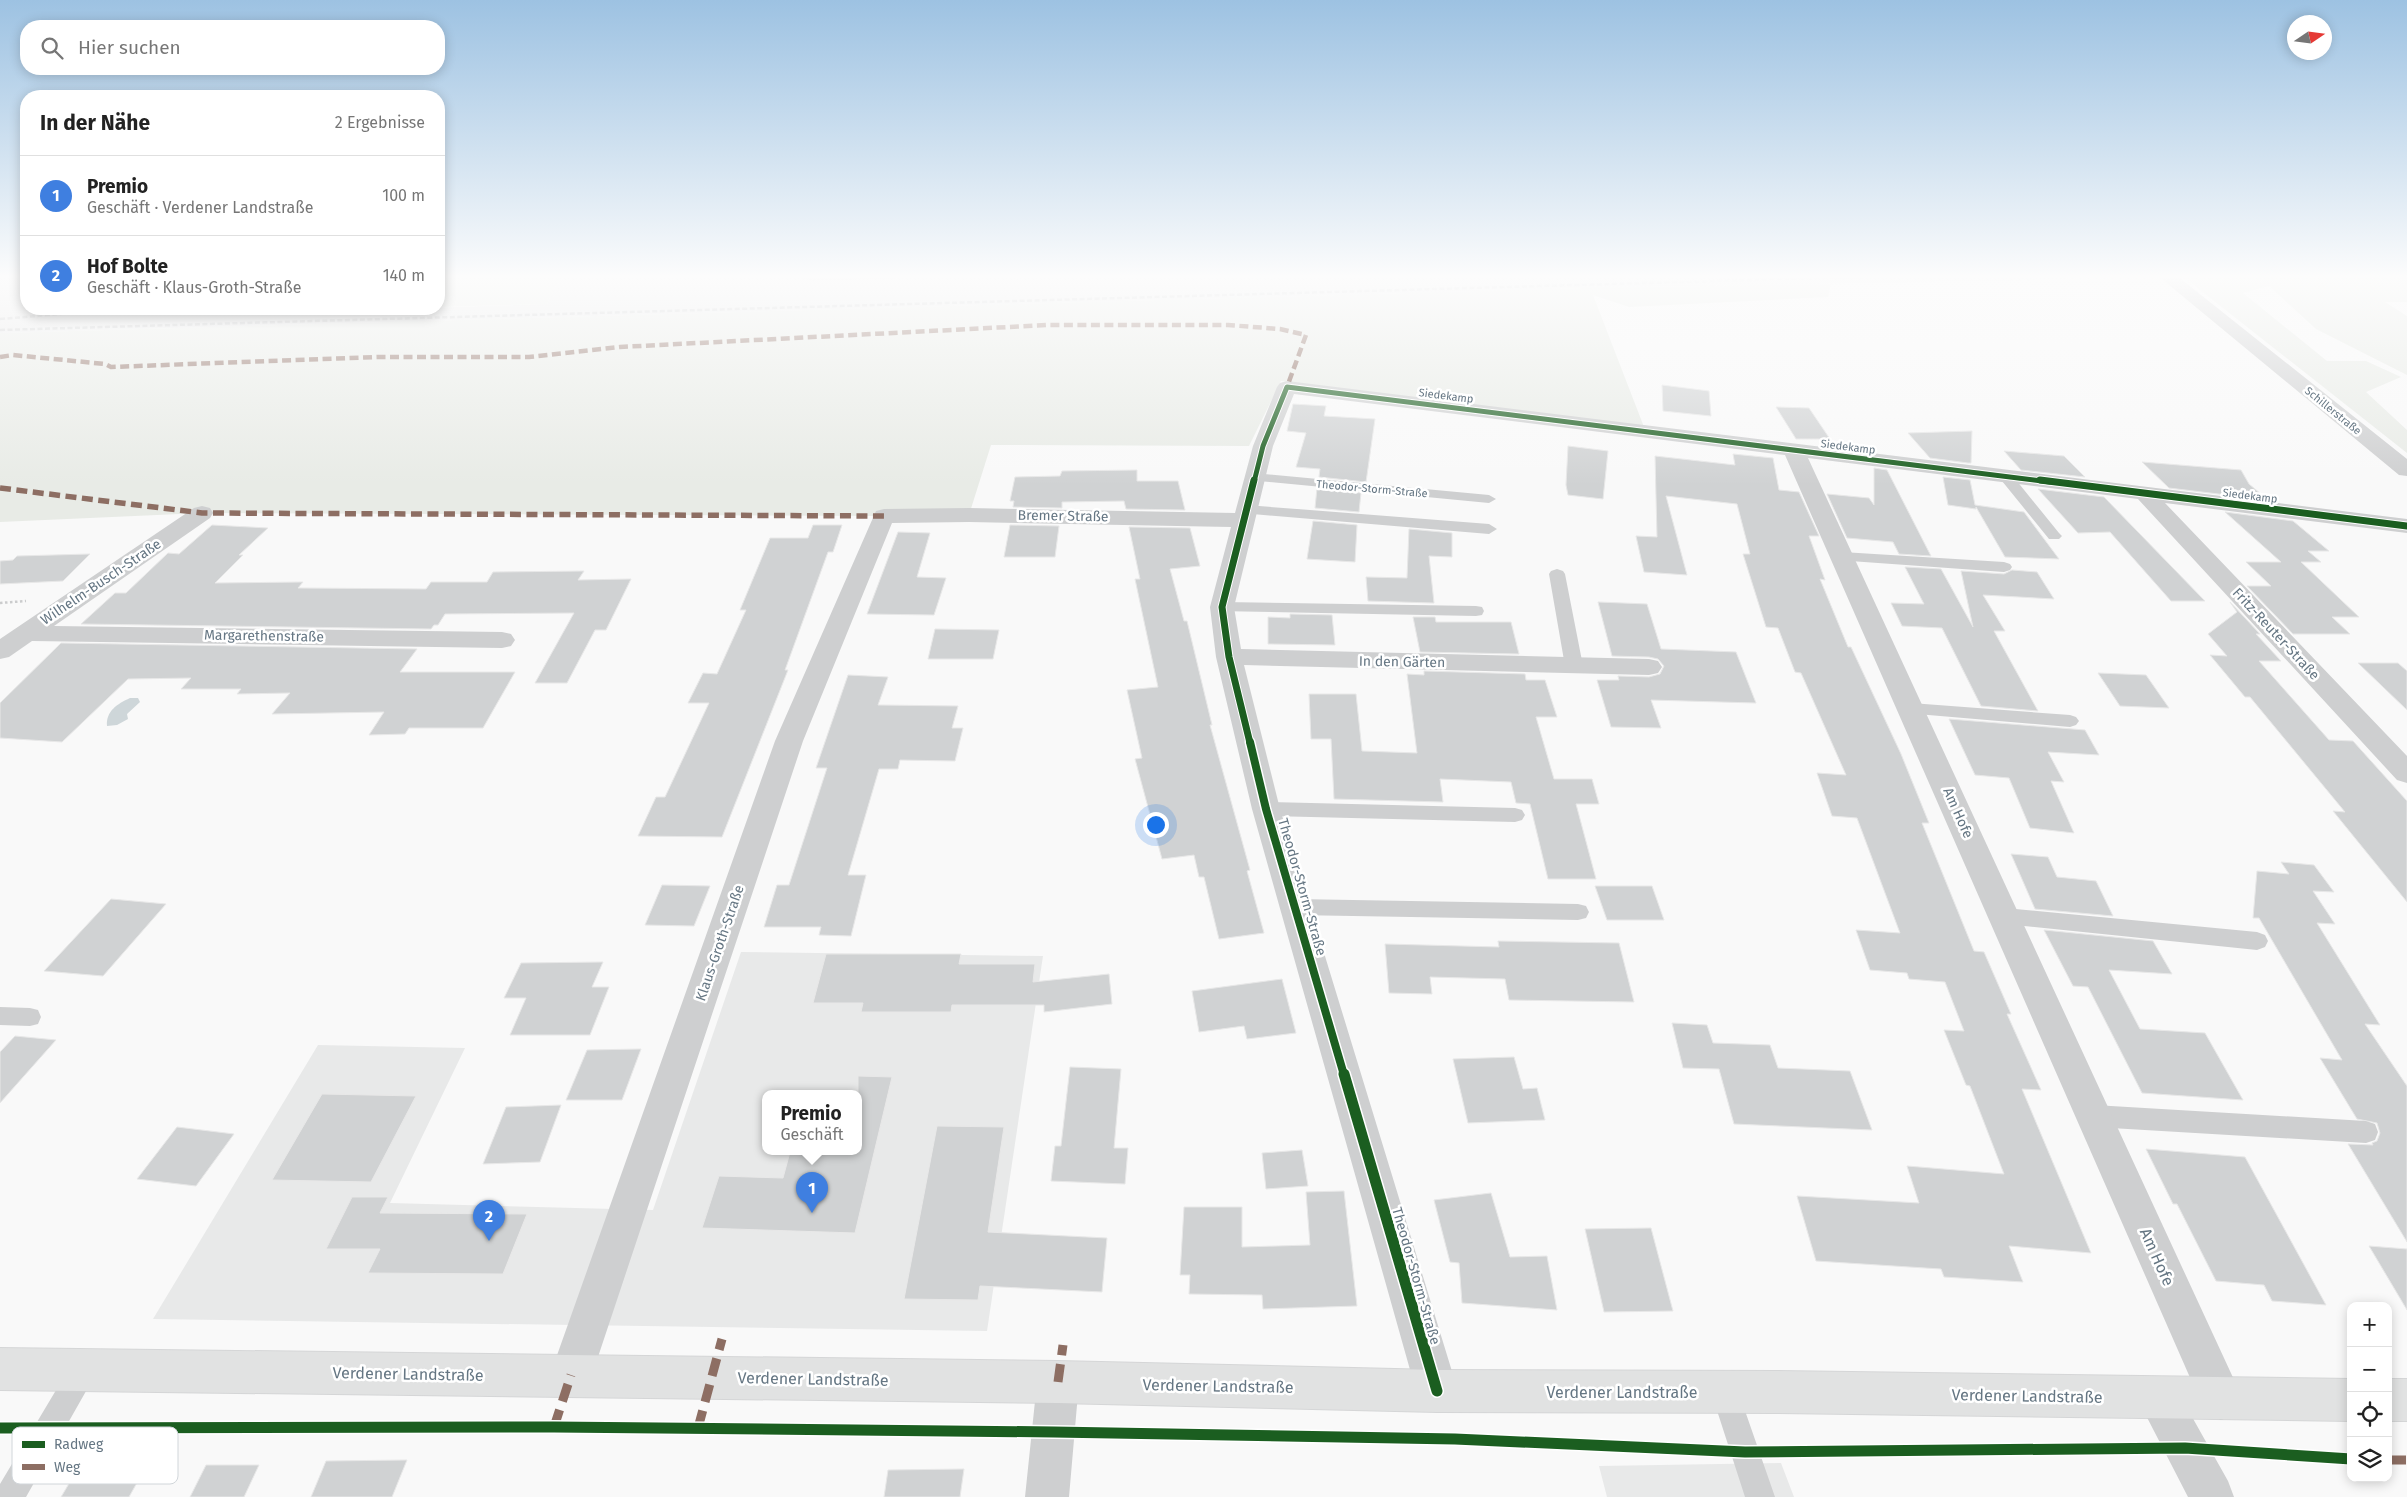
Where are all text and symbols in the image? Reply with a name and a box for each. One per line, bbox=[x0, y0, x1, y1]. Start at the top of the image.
north arrow bbox=[2287, 15, 2332, 60]
search box bbox=[20, 20, 445, 75]
icon: search bbox=[38, 34, 66, 62]
text: Hier suchen bbox=[78, 36, 181, 59]
text: In der Nähe bbox=[40, 110, 150, 136]
text: 2 Ergebnisse bbox=[335, 113, 425, 132]
text: Premio bbox=[87, 175, 148, 198]
text: 1 bbox=[52, 186, 60, 205]
text: 100 m bbox=[382, 186, 425, 205]
text: Geschäft · Verdener Landstraße bbox=[87, 198, 313, 217]
text: Hof Bolte bbox=[87, 255, 168, 278]
text: 2 bbox=[52, 266, 60, 285]
text: 140 m bbox=[383, 266, 425, 285]
text: Geschäft · Klaus-Groth-Straße bbox=[87, 278, 301, 297]
street label: Schillerstraße bbox=[2302, 384, 2364, 438]
street label: Siedekamp bbox=[1418, 386, 1474, 406]
street label: Siedekamp bbox=[1820, 437, 1876, 457]
street label: Theodor-Storm-Straße bbox=[1316, 478, 1428, 500]
street label: Siedekamp bbox=[2222, 486, 2278, 506]
street label: Bremer Straße bbox=[1017, 507, 1109, 525]
street label: Wilhelm-Busch-Straße bbox=[38, 535, 164, 629]
street label: Fritz-Reuter-Straße bbox=[2229, 584, 2323, 684]
street label: Margarethenstraße bbox=[204, 626, 324, 646]
street label: In den Gärten bbox=[1359, 653, 1445, 671]
street label: Am Hofe bbox=[1939, 785, 1977, 841]
your location bbox=[1143, 812, 1169, 838]
street label: Theodor-Storm-Straße bbox=[1274, 816, 1330, 958]
street label: Klaus-Groth-Straße bbox=[692, 883, 748, 1003]
popup bbox=[762, 1090, 862, 1155]
text: Premio bbox=[780, 1102, 842, 1125]
text: Geschäft bbox=[780, 1125, 844, 1144]
pin: 1 bbox=[796, 1172, 828, 1213]
pin: 2 bbox=[473, 1200, 505, 1241]
street label: Theodor-Storm-Straße bbox=[1388, 1205, 1444, 1347]
street label: Am Hofe bbox=[2136, 1225, 2178, 1289]
map controls bbox=[2347, 1302, 2392, 1482]
button: + bbox=[2347, 1302, 2392, 1347]
button: − bbox=[2347, 1347, 2392, 1392]
street label: Verdener Landstraße bbox=[332, 1363, 484, 1385]
street label: Verdener Landstraße bbox=[737, 1368, 889, 1390]
street label: Verdener Landstraße bbox=[1142, 1375, 1294, 1397]
street label: Verdener Landstraße bbox=[1547, 1383, 1697, 1402]
street label: Verdener Landstraße bbox=[1951, 1385, 2103, 1407]
button: locate bbox=[2347, 1392, 2392, 1437]
legend bbox=[12, 1427, 178, 1484]
text: Radweg bbox=[54, 1436, 104, 1453]
button: layers bbox=[2347, 1437, 2392, 1482]
text: Weg bbox=[54, 1459, 81, 1476]

